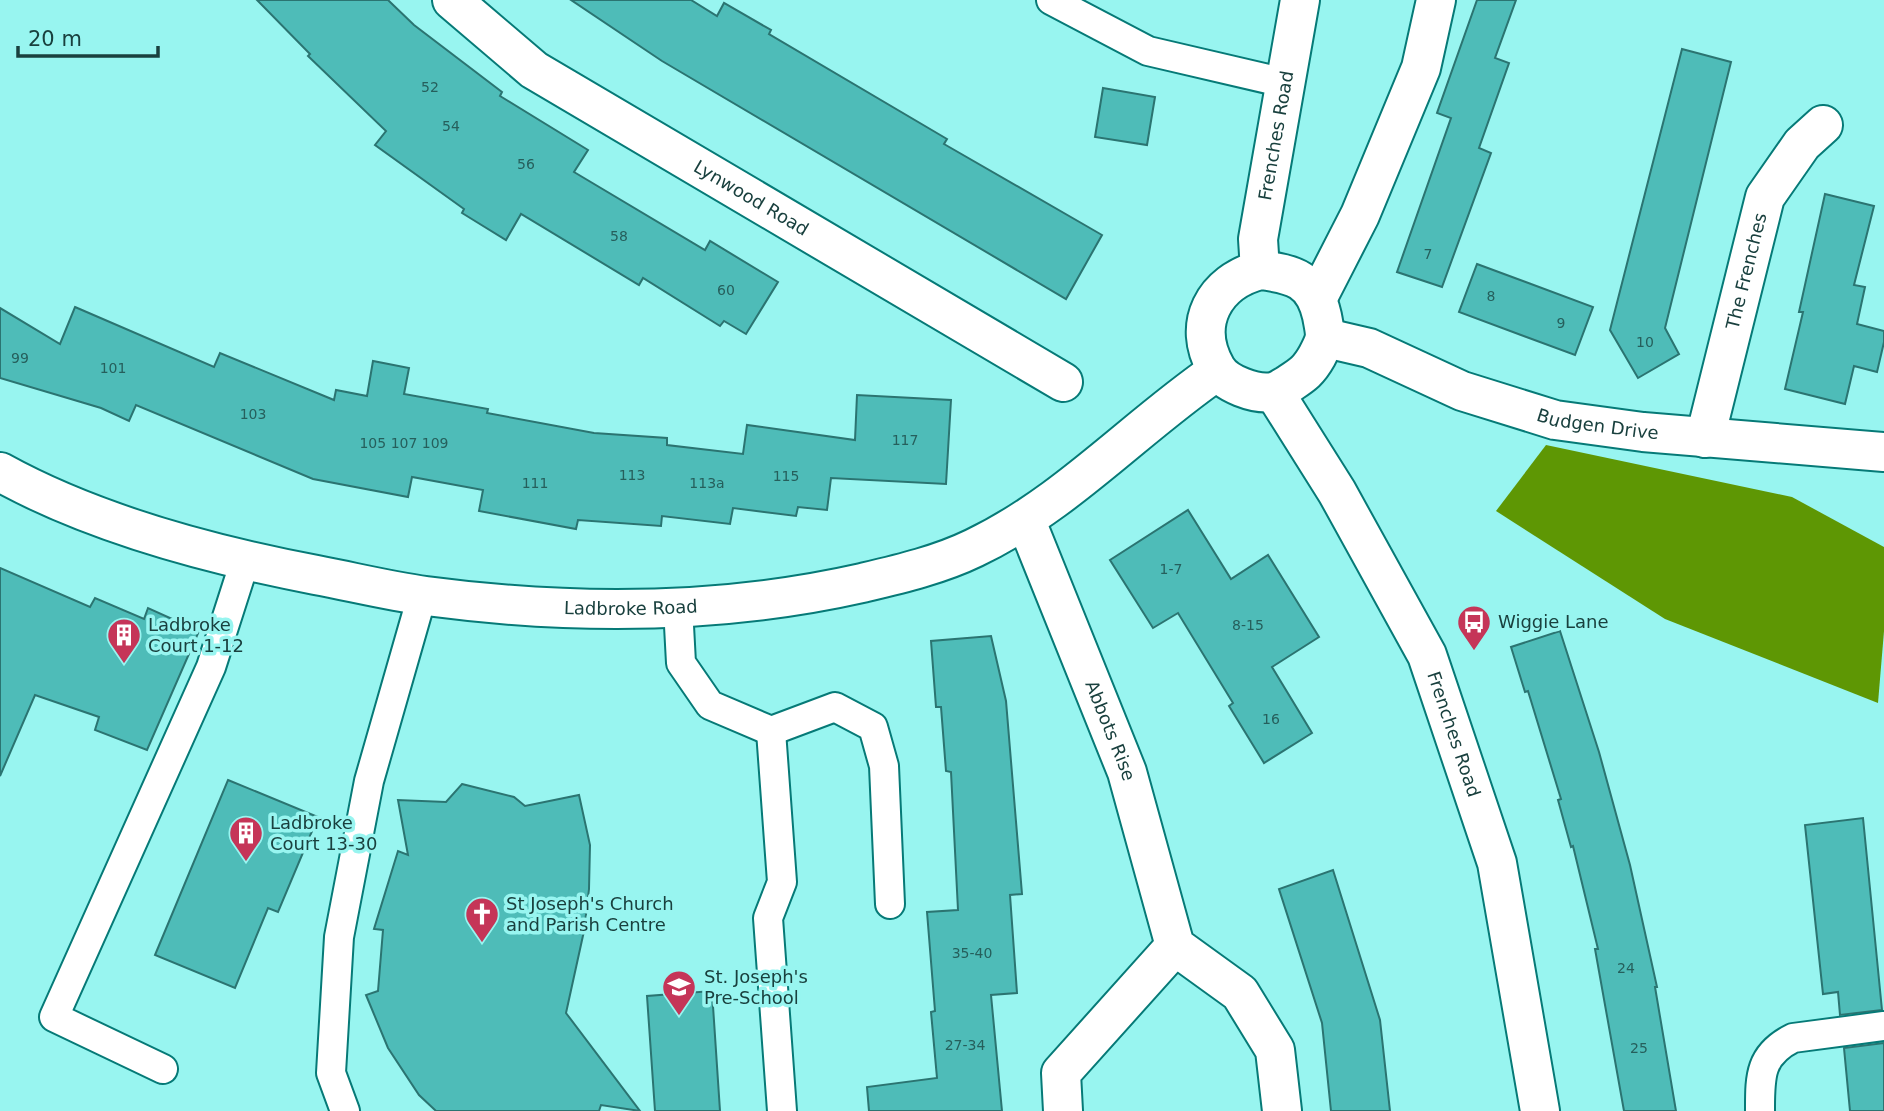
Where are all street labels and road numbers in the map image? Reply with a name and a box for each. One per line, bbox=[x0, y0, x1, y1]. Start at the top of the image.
street label: Frenches Road bbox=[1254, 69, 1297, 202]
street label: Lynwood Road bbox=[690, 156, 813, 240]
street label: The Frenches bbox=[1721, 210, 1771, 333]
street label: Budgen Drive bbox=[1534, 404, 1659, 443]
street label: Ladbroke Road bbox=[564, 595, 698, 619]
street label: Frenches Road bbox=[1423, 669, 1485, 800]
street label: Abbots Rise bbox=[1081, 677, 1140, 783]

